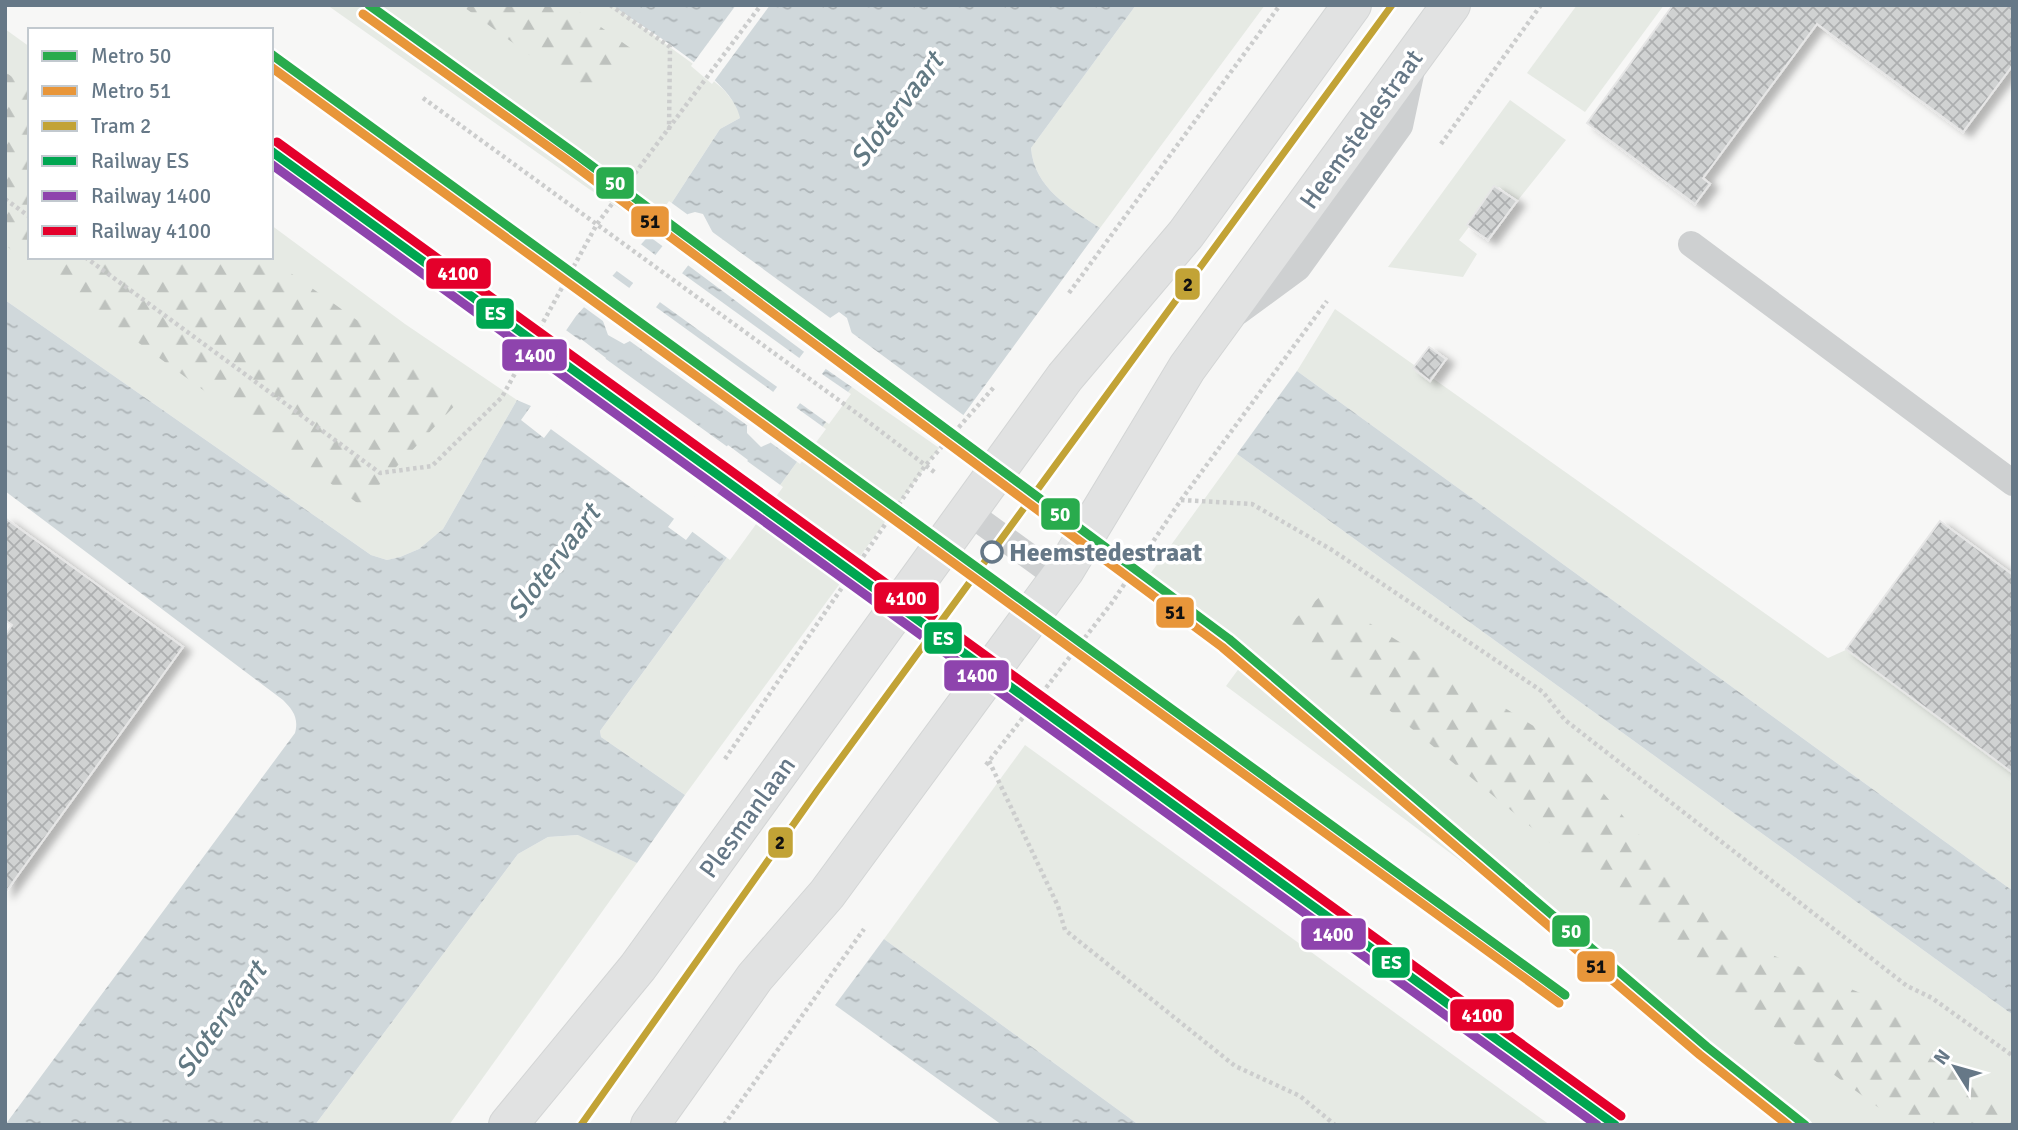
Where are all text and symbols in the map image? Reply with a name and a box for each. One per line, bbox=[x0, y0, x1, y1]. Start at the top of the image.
legend bbox=[28, 28, 273, 259]
text: Metro 50 bbox=[91, 43, 171, 69]
water label: Slotervaart bbox=[843, 43, 953, 173]
street label: Heemstedestraat bbox=[1293, 44, 1430, 216]
text: Metro 51 bbox=[91, 78, 171, 104]
text: Tram 2 bbox=[91, 113, 151, 139]
text: Railway ES bbox=[91, 148, 189, 174]
line badge: 50 bbox=[595, 166, 635, 200]
text: 50 bbox=[605, 172, 625, 196]
text: Railway 1400 bbox=[91, 183, 211, 209]
line badge: 51 bbox=[630, 205, 670, 238]
text: 51 bbox=[640, 210, 660, 234]
text: Railway 4100 bbox=[91, 218, 211, 244]
line badge: 4100 bbox=[425, 257, 492, 290]
text: 4100 bbox=[437, 262, 479, 286]
line badge: 2 bbox=[1174, 267, 1201, 301]
text: 2 bbox=[1183, 273, 1193, 297]
line badge: ES bbox=[475, 297, 515, 330]
text: ES bbox=[484, 302, 506, 326]
line badge: 1400 bbox=[501, 338, 568, 372]
text: 1400 bbox=[514, 344, 556, 368]
water label: Slotervaart bbox=[500, 495, 610, 625]
line badge: 50 bbox=[1040, 497, 1081, 531]
text: 50 bbox=[1050, 503, 1070, 527]
place label: Heemstedestraat bbox=[1009, 537, 1202, 569]
marker: Heemstedestraat bbox=[981, 541, 1003, 563]
line badge: 4100 bbox=[873, 581, 940, 615]
text: 4100 bbox=[885, 587, 927, 611]
line badge: 51 bbox=[1155, 596, 1195, 629]
text: 51 bbox=[1165, 601, 1185, 625]
line badge: ES bbox=[923, 621, 963, 655]
text: ES bbox=[932, 627, 954, 651]
line badge: 1400 bbox=[943, 659, 1010, 692]
text: 1400 bbox=[956, 664, 998, 688]
street label: Plesmanlaan bbox=[693, 750, 803, 885]
line badge: 2 bbox=[767, 826, 794, 859]
text: 2 bbox=[775, 831, 785, 855]
line badge: 50 bbox=[1551, 914, 1591, 948]
line badge: 1400 bbox=[1300, 917, 1367, 951]
text: 50 bbox=[1561, 920, 1581, 944]
text: 1400 bbox=[1312, 923, 1354, 947]
line badge: ES bbox=[1371, 946, 1411, 979]
line badge: 51 bbox=[1576, 950, 1616, 983]
text: ES bbox=[1380, 951, 1402, 975]
water label: Slotervaart bbox=[168, 953, 276, 1084]
text: 51 bbox=[1586, 955, 1606, 979]
line badge: 4100 bbox=[1449, 998, 1515, 1032]
text: 4100 bbox=[1461, 1004, 1503, 1028]
north arrow bbox=[1920, 1032, 1990, 1102]
text: N bbox=[1929, 1045, 1956, 1070]

